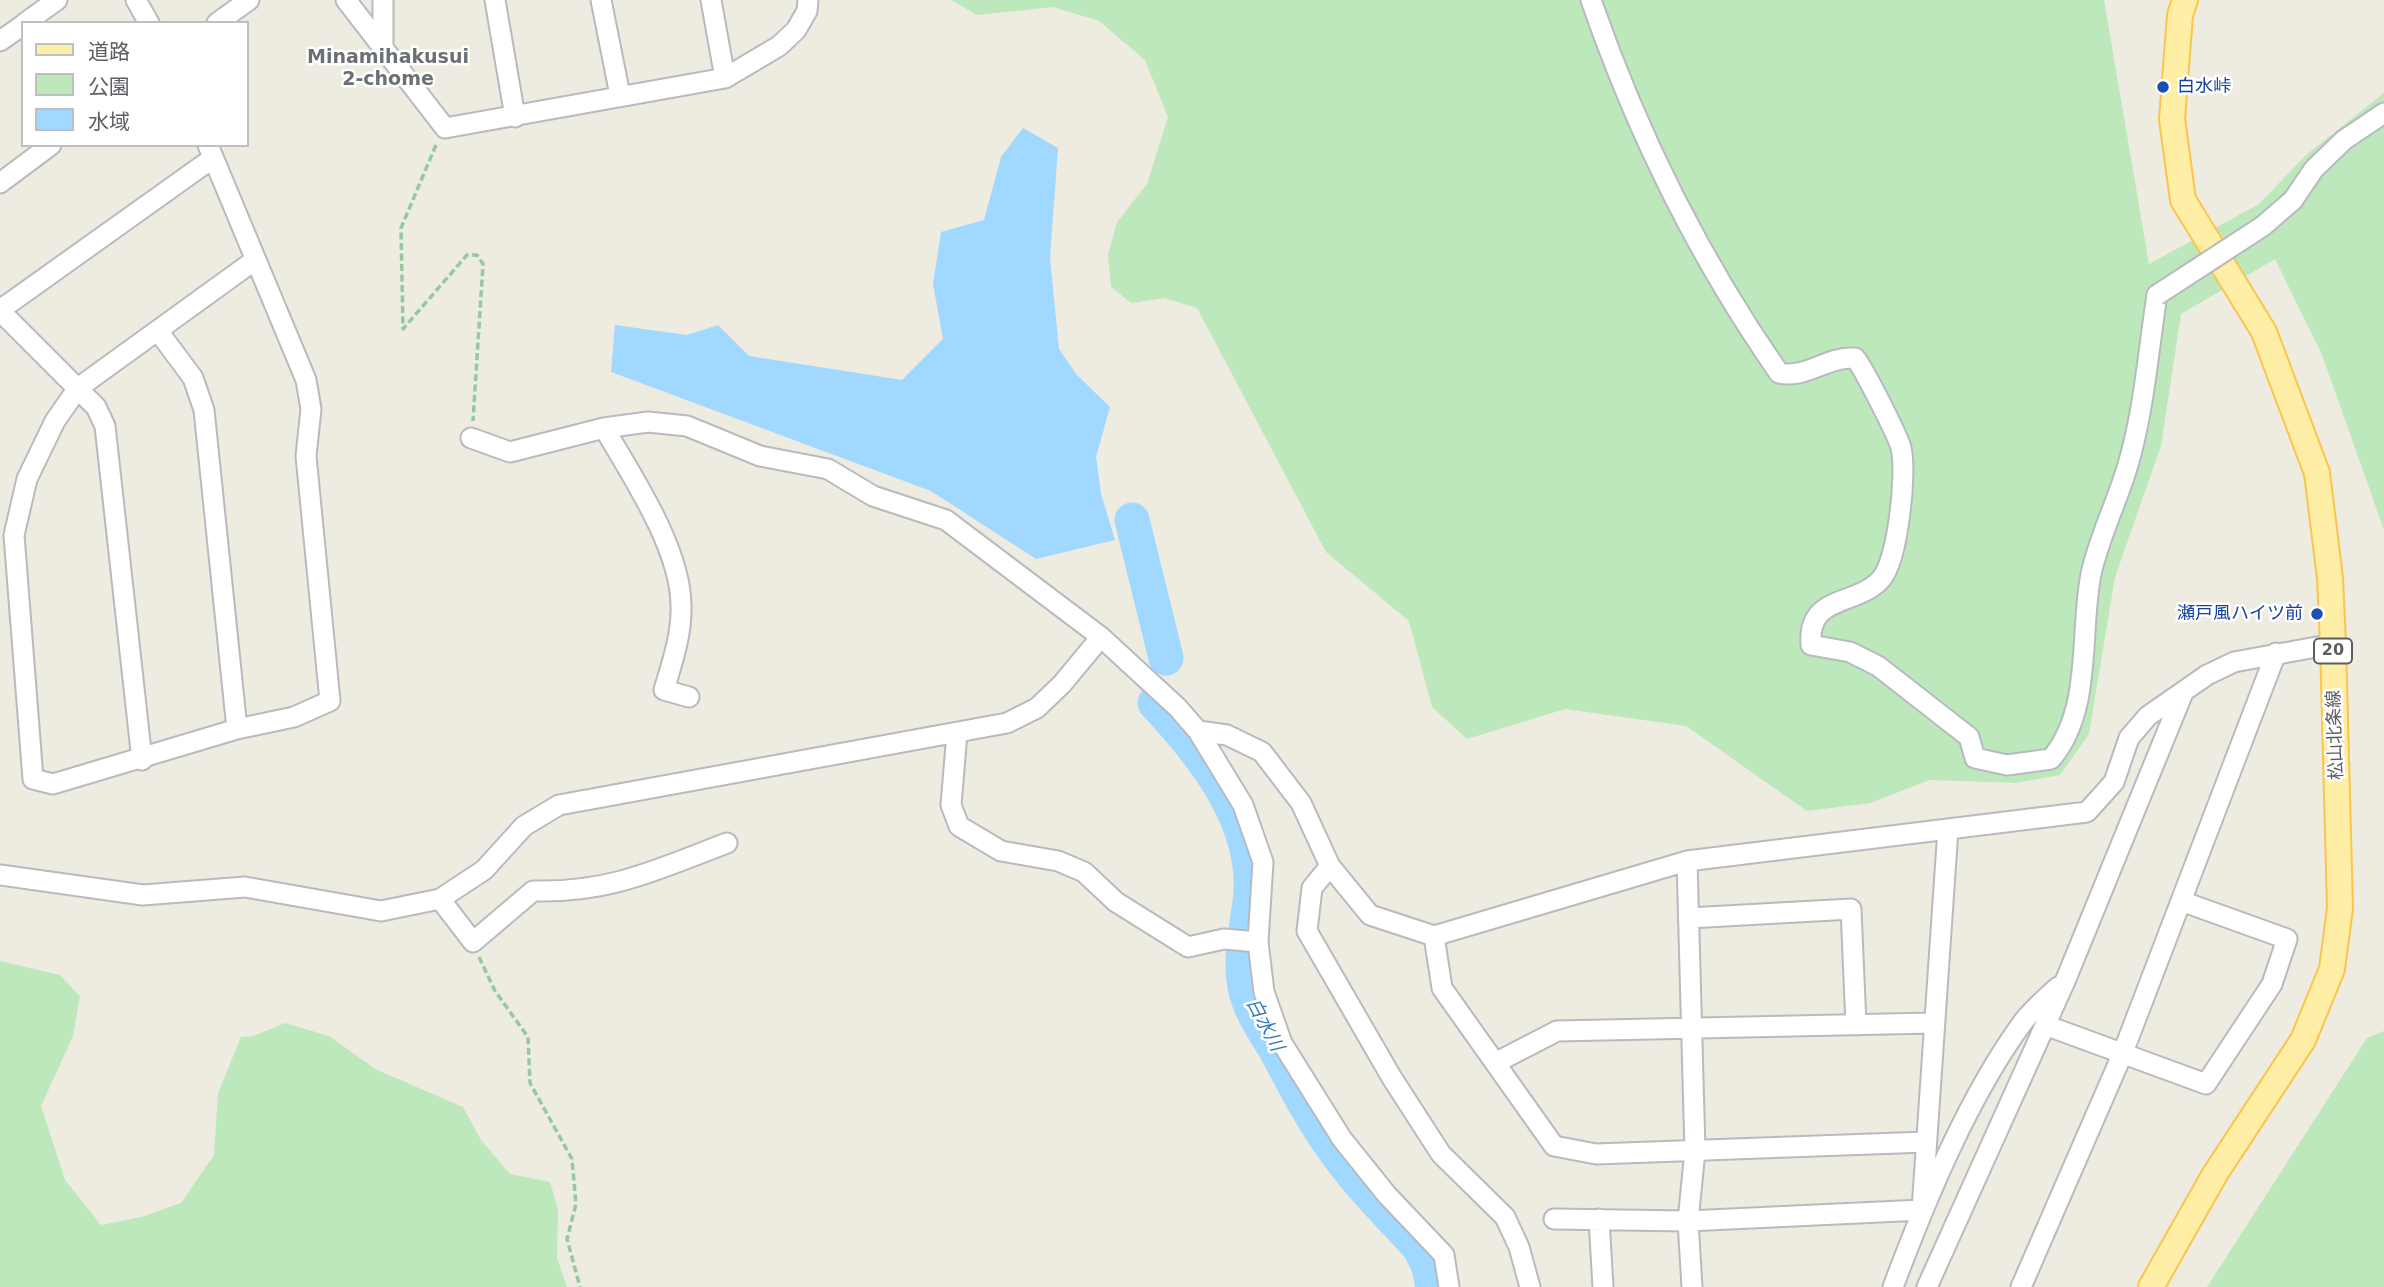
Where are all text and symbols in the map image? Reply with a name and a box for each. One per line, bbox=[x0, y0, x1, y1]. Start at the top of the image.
legend bbox=[21, 21, 248, 147]
text: 道路 bbox=[88, 40, 130, 64]
district label: Minamihakusui 2-chome bbox=[307, 47, 469, 91]
text: 公園 bbox=[88, 75, 130, 99]
place label: 白水峠 bbox=[2177, 76, 2231, 98]
marker: 白水峠 bbox=[2155, 79, 2171, 95]
text: 水域 bbox=[88, 110, 130, 134]
place label: 瀬戸風ハイツ前 bbox=[2177, 603, 2303, 625]
marker: 瀬戸風ハイツ前 bbox=[2309, 606, 2325, 622]
road number: 20 bbox=[2314, 638, 2352, 664]
street label: 松山北条線 bbox=[2324, 690, 2348, 780]
water label: 白水川 bbox=[1241, 994, 1287, 1056]

